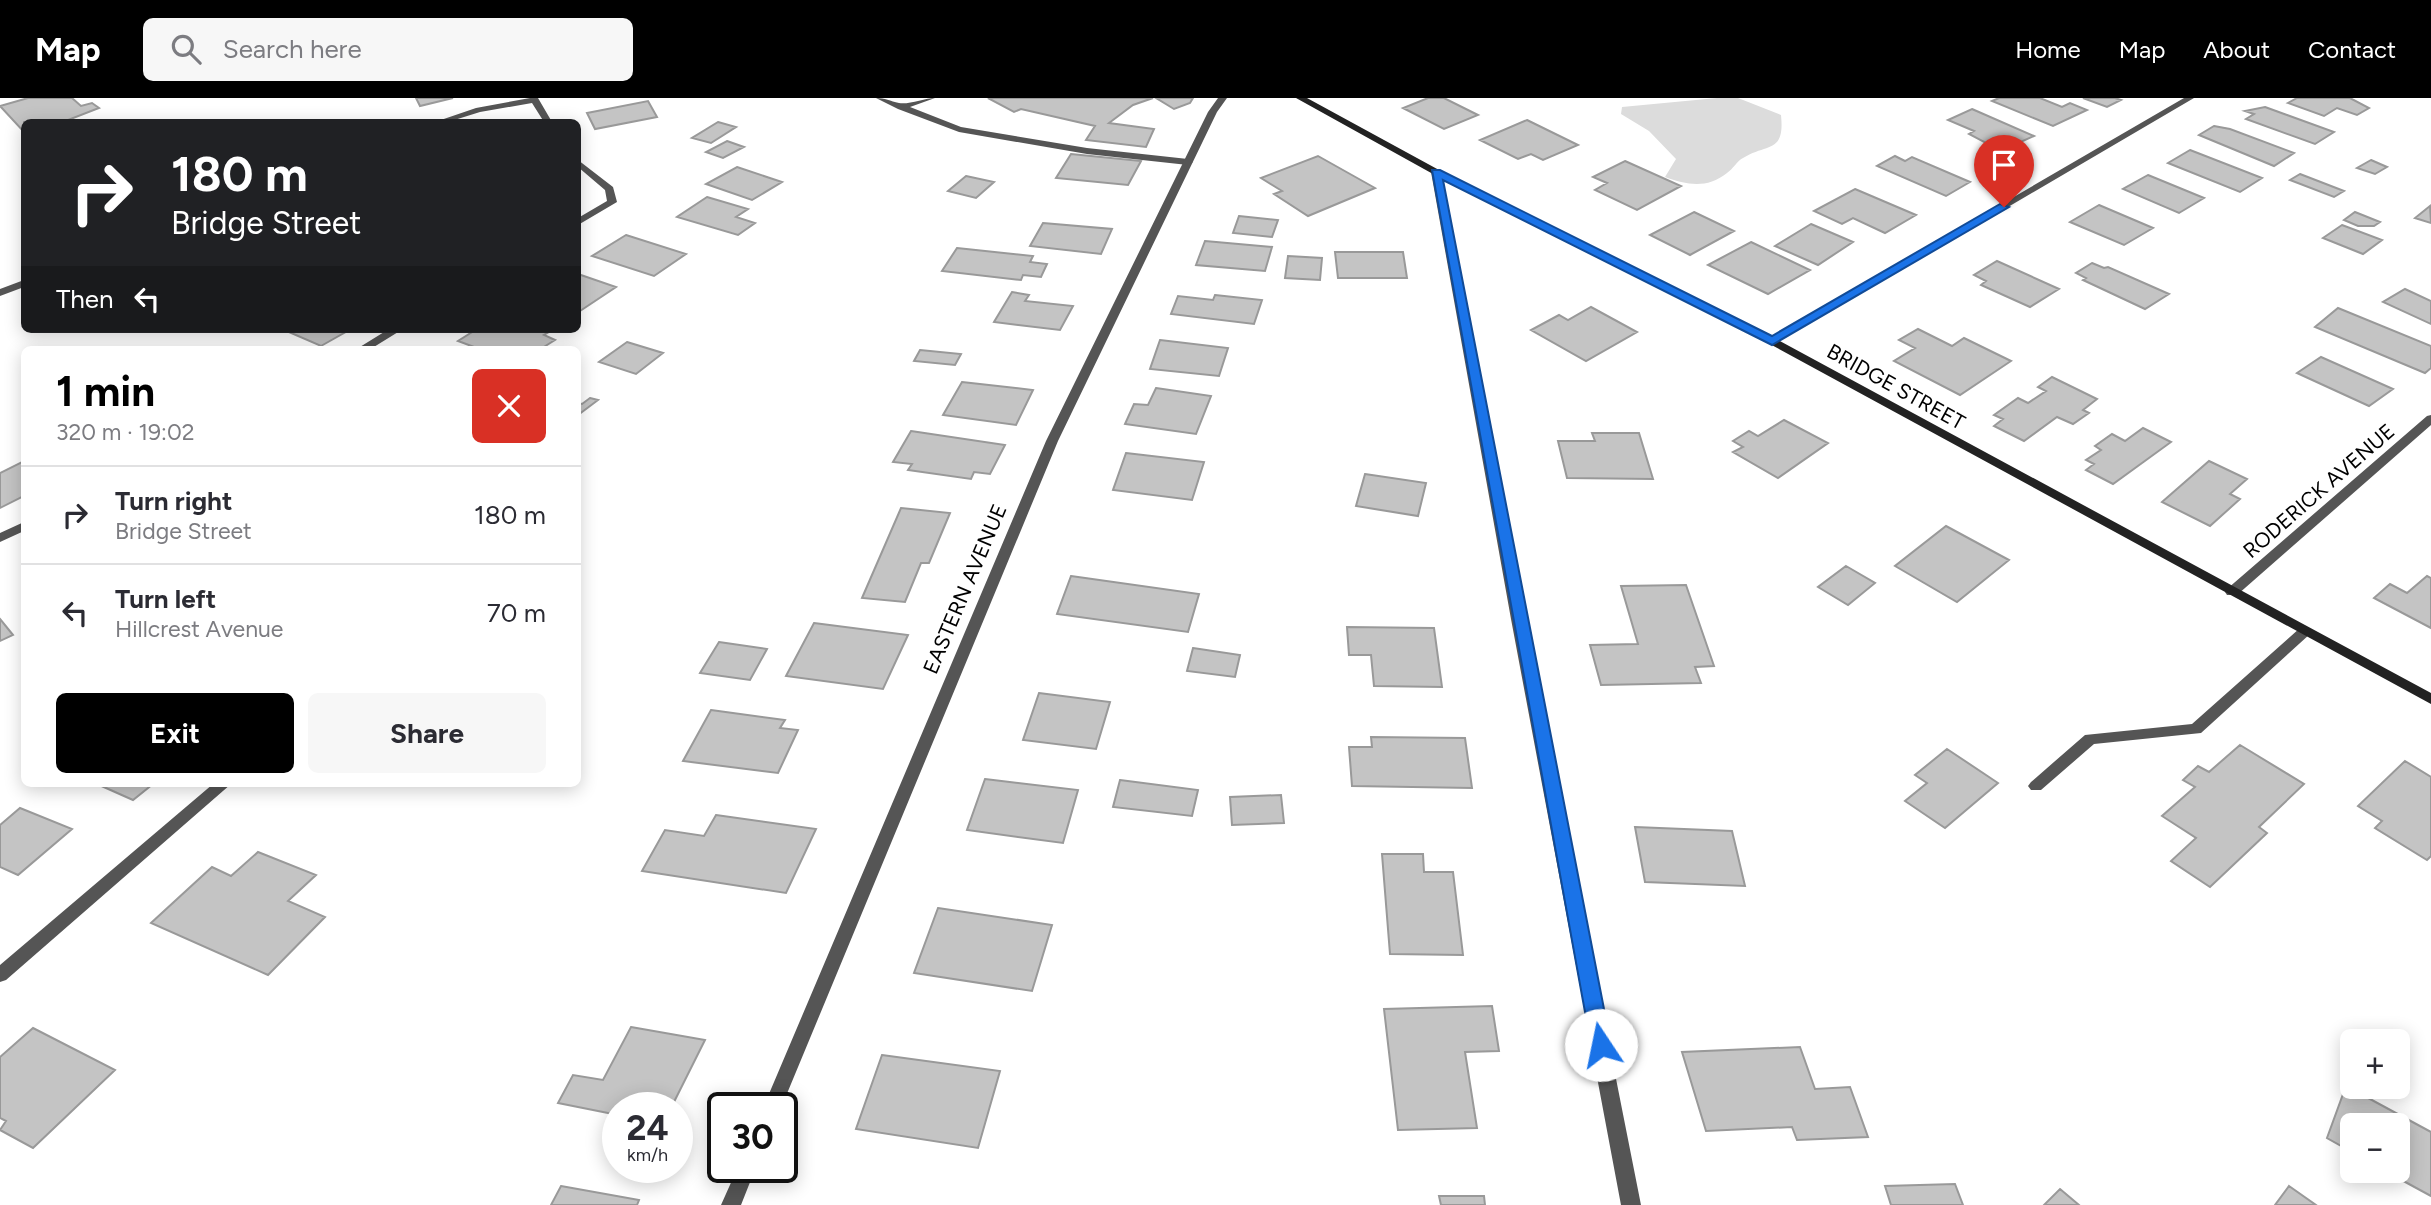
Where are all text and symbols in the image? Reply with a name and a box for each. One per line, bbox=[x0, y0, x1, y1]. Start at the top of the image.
search box bbox=[143, 18, 633, 81]
text: Map bbox=[35, 30, 101, 69]
icon: search bbox=[167, 30, 205, 68]
text: Search here bbox=[223, 33, 362, 65]
text: Home bbox=[2015, 35, 2081, 64]
text: Map bbox=[2119, 35, 2165, 64]
text: About bbox=[2203, 35, 2270, 64]
text: Contact bbox=[2308, 35, 2396, 64]
pin bbox=[1974, 135, 2034, 207]
text: 180 m bbox=[171, 144, 308, 203]
icon: arrive bbox=[1985, 146, 2023, 184]
icon: right bbox=[56, 147, 147, 238]
text: Bridge Street bbox=[171, 204, 361, 242]
icon: left bbox=[128, 280, 166, 318]
text: Then bbox=[56, 283, 114, 315]
street label: BRIDGE STREET bbox=[1823, 338, 1970, 435]
text: 1 min bbox=[56, 366, 155, 417]
button: close bbox=[472, 369, 546, 443]
text: 320 m · 19:02 bbox=[56, 418, 195, 446]
street label: RODERICK AVENUE bbox=[2238, 418, 2399, 563]
text: Turn right bbox=[115, 485, 232, 517]
icon: right bbox=[56, 496, 94, 534]
text: 180 m bbox=[474, 499, 546, 531]
street label: EASTERN AVENUE bbox=[917, 500, 1012, 677]
text: Bridge Street bbox=[115, 517, 252, 545]
text: Turn left bbox=[115, 583, 216, 615]
icon: left bbox=[56, 594, 94, 632]
text: 70 m bbox=[487, 597, 546, 629]
text: Hillcrest Avenue bbox=[115, 615, 283, 643]
button: Exit bbox=[56, 693, 294, 773]
button: Share bbox=[308, 693, 546, 773]
position arrow bbox=[1564, 1008, 1638, 1082]
map controls bbox=[2340, 1029, 2410, 1183]
button: + bbox=[2340, 1029, 2410, 1099]
speed limit sign: 30 bbox=[707, 1092, 798, 1183]
text: 24 bbox=[626, 1107, 669, 1149]
button: − bbox=[2340, 1113, 2410, 1183]
text: km/h bbox=[627, 1144, 668, 1166]

